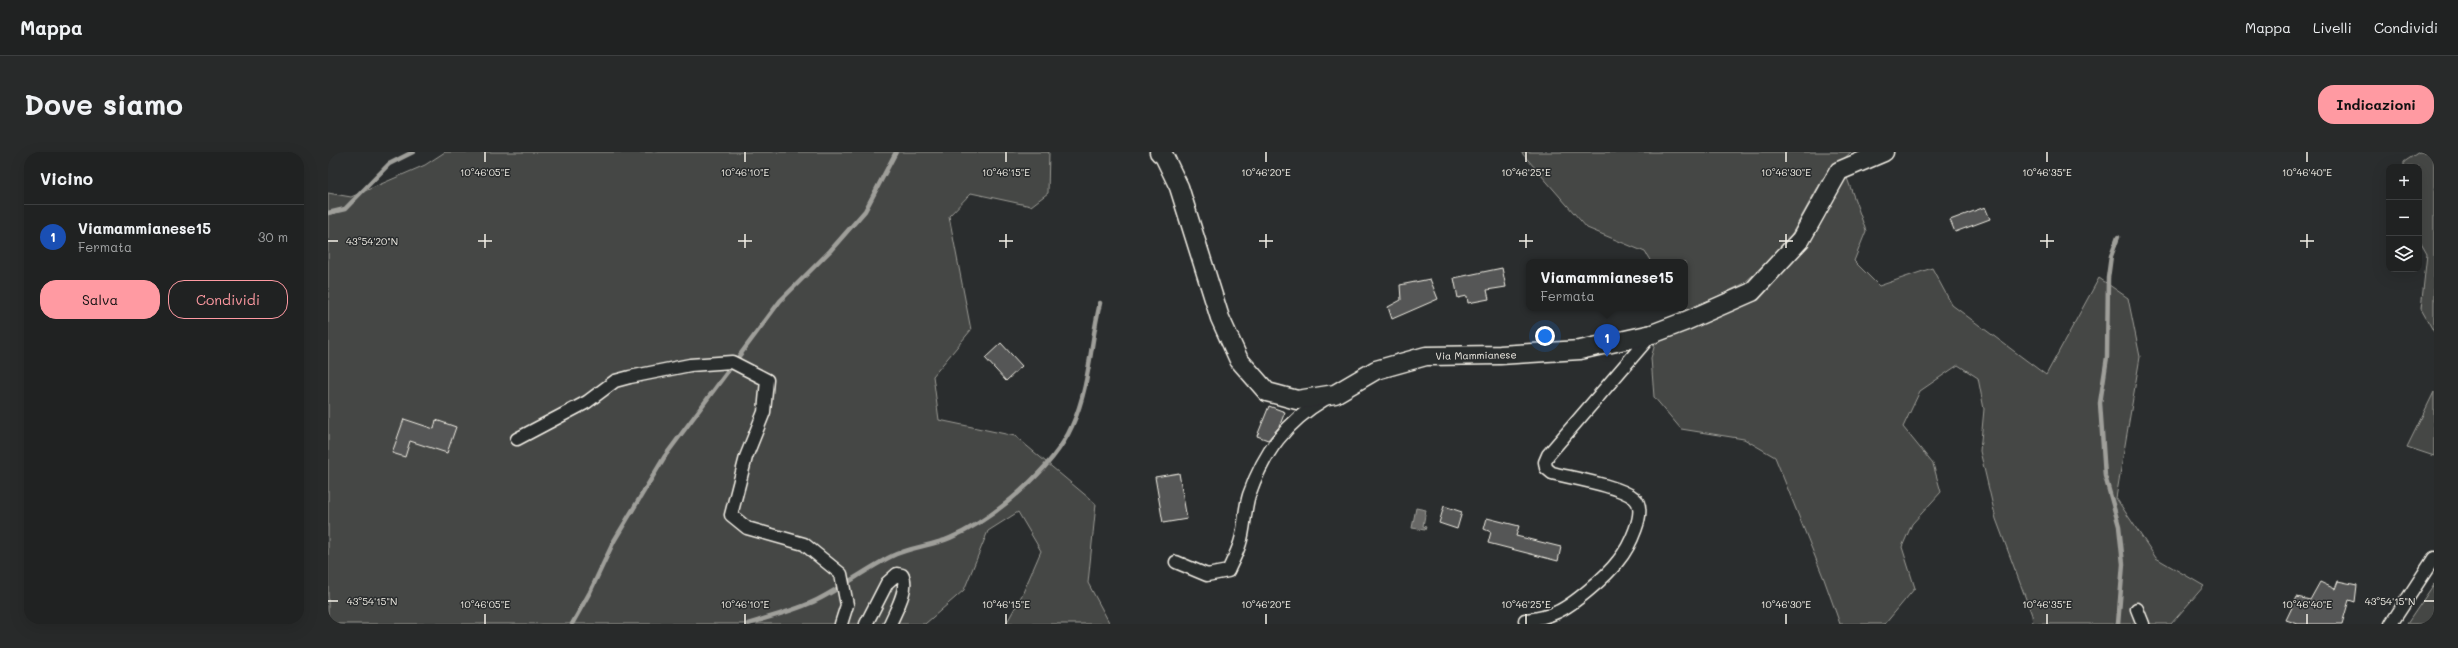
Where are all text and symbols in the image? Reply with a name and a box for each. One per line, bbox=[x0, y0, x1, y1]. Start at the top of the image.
text: Mappa bbox=[20, 15, 83, 40]
text: Mappa bbox=[2245, 18, 2291, 37]
text: Livelli bbox=[2313, 18, 2352, 37]
text: Condividi bbox=[2374, 18, 2438, 37]
button: Indicazioni bbox=[2318, 85, 2434, 124]
text: Dove siamo bbox=[24, 86, 183, 122]
map controls bbox=[2386, 164, 2422, 272]
button: + bbox=[2386, 164, 2422, 200]
text: 10°46'05"E bbox=[460, 165, 510, 179]
text: 10°46'10"E bbox=[721, 165, 770, 179]
text: 10°46'15"E bbox=[982, 165, 1030, 179]
text: 10°46'20"E bbox=[1241, 165, 1291, 179]
text: 10°46'25"E bbox=[1501, 165, 1551, 179]
text: 10°46'30"E bbox=[1761, 165, 1811, 179]
text: 10°46'35"E bbox=[2022, 165, 2072, 179]
text: 10°46'40"E bbox=[2282, 165, 2332, 179]
text: Vicino bbox=[40, 167, 93, 189]
button: − bbox=[2386, 200, 2422, 236]
text: Viamammianese15 bbox=[78, 218, 211, 238]
text: 1 bbox=[50, 228, 56, 245]
text: 30 m bbox=[258, 228, 288, 245]
text: 43°54'20"N bbox=[346, 234, 398, 248]
button: layers bbox=[2386, 236, 2422, 272]
text: Fermata bbox=[78, 238, 132, 255]
popup bbox=[1526, 259, 1688, 311]
text: Viamammianese15 bbox=[1541, 267, 1673, 287]
button: Salva bbox=[40, 280, 160, 319]
button: Condividi bbox=[168, 280, 288, 319]
text: Fermata bbox=[1541, 287, 1595, 304]
pin: 1 bbox=[1594, 324, 1620, 357]
your location bbox=[1535, 326, 1555, 346]
street label: Via Mammianese bbox=[1435, 347, 1517, 363]
text: 43°54'15"N bbox=[347, 594, 397, 608]
text: 43°54'15"N bbox=[2365, 594, 2415, 608]
text: 10°46'05"E bbox=[460, 597, 510, 611]
text: 10°46'10"E bbox=[721, 597, 770, 611]
text: 10°46'15"E bbox=[982, 597, 1030, 611]
text: 10°46'20"E bbox=[1241, 597, 1291, 611]
text: 10°46'25"E bbox=[1501, 597, 1551, 611]
text: 10°46'30"E bbox=[1761, 597, 1811, 611]
text: 10°46'35"E bbox=[2022, 597, 2072, 611]
text: 10°46'40"E bbox=[2282, 597, 2332, 611]

